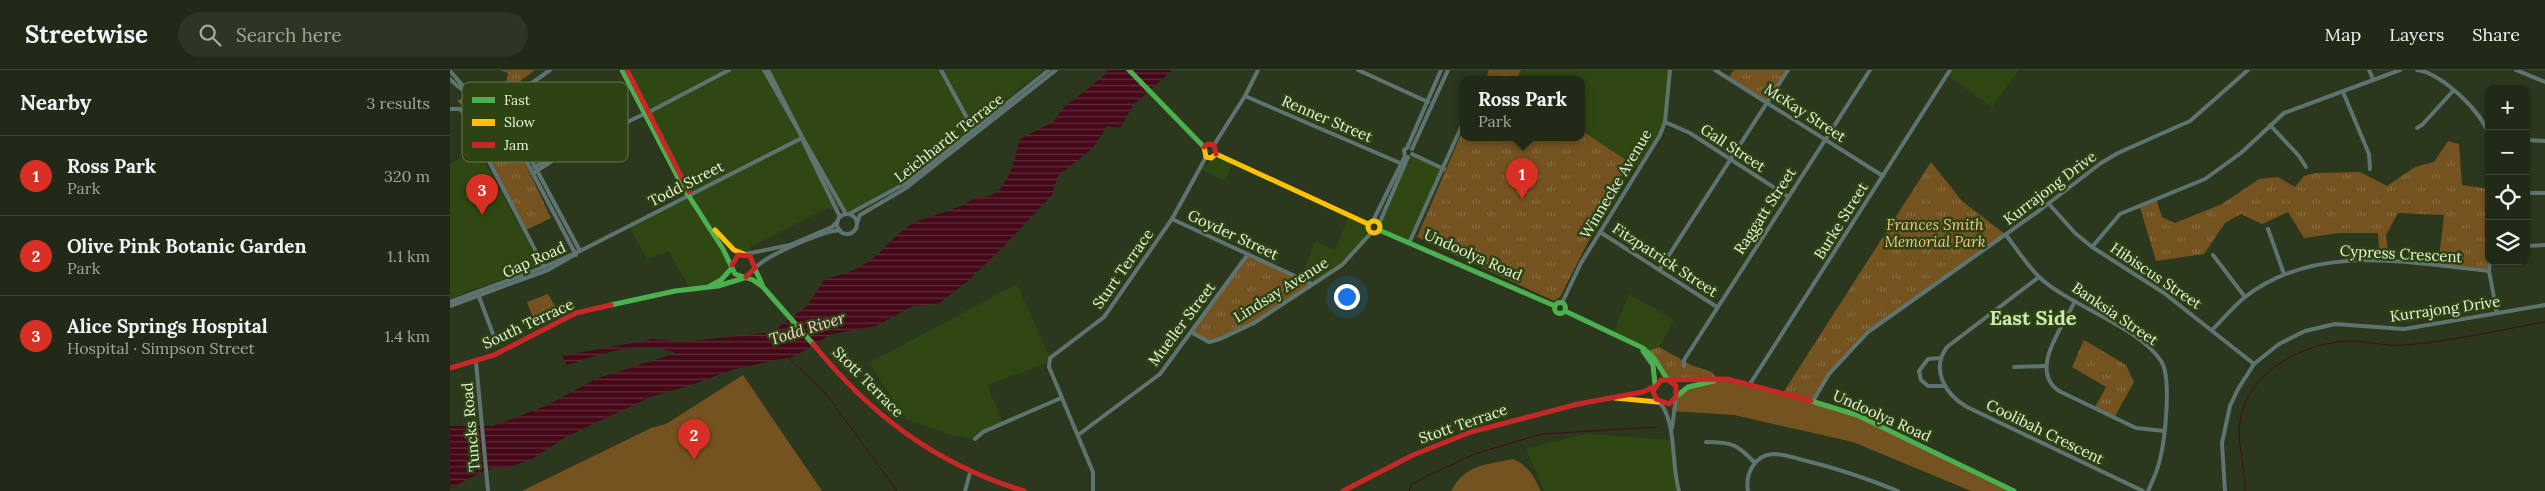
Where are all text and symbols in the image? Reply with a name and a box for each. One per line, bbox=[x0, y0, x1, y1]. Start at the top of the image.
search box bbox=[178, 12, 528, 57]
text: Streetwise bbox=[25, 19, 148, 50]
icon: search bbox=[196, 21, 224, 49]
text: Search here bbox=[236, 23, 342, 47]
text: Map bbox=[2325, 23, 2361, 46]
text: Layers bbox=[2389, 23, 2444, 46]
text: Share bbox=[2472, 23, 2520, 46]
popup bbox=[1460, 76, 1585, 141]
street label: McKay Street bbox=[1761, 79, 1850, 146]
legend bbox=[462, 82, 628, 162]
map controls bbox=[2485, 85, 2530, 265]
button: + bbox=[2485, 85, 2530, 130]
text: Ross Park bbox=[1478, 87, 1567, 111]
text: Nearby bbox=[20, 89, 91, 116]
street label: Leichhardt Terrace bbox=[890, 89, 1007, 186]
text: Fast bbox=[504, 91, 531, 109]
street label: Renner Street bbox=[1279, 91, 1376, 146]
text: 3 results bbox=[366, 93, 430, 113]
text: Park bbox=[1478, 111, 1511, 131]
text: Slow bbox=[504, 113, 536, 131]
street label: Gall Street bbox=[1697, 120, 1770, 176]
street label: Winnecke Avenue bbox=[1575, 126, 1656, 242]
button: − bbox=[2485, 130, 2530, 175]
text: Jam bbox=[503, 136, 529, 154]
street label: Kurrajong Drive bbox=[2000, 147, 2100, 229]
text: Ross Park bbox=[67, 154, 156, 178]
street label: Todd Street bbox=[645, 156, 727, 211]
pin: 1 bbox=[1506, 158, 1538, 199]
street label: Raggatt Street bbox=[1729, 164, 1800, 258]
text: 1 bbox=[33, 166, 39, 186]
text: 320 m bbox=[384, 166, 430, 186]
pin: 3 bbox=[466, 174, 498, 215]
button: locate bbox=[2485, 175, 2530, 220]
text: Park bbox=[67, 178, 100, 198]
street label: Burke Street bbox=[1809, 179, 1872, 263]
street label: Goyder Street bbox=[1185, 205, 1282, 264]
park label: Frances Smith Memorial Park bbox=[1884, 215, 1986, 251]
street label: Fitzpatrick Street bbox=[1609, 218, 1722, 301]
button: layers bbox=[2485, 220, 2530, 265]
street label: Undoolya Road bbox=[1421, 224, 1525, 285]
street label: Sturt Terrace bbox=[1088, 225, 1157, 312]
text: Olive Pink Botanic Garden bbox=[67, 234, 307, 258]
street label: Gap Road bbox=[499, 237, 568, 282]
street label: Hibiscus Street bbox=[2107, 238, 2206, 313]
street label: Cypress Crescent bbox=[2339, 241, 2463, 266]
text: 2 bbox=[32, 246, 40, 266]
text: 1.1 km bbox=[387, 246, 430, 266]
street label: Lindsay Avenue bbox=[1230, 253, 1332, 326]
text: Park bbox=[67, 258, 100, 278]
street label: Mueller Street bbox=[1144, 278, 1219, 369]
street label: Banksia Street bbox=[2069, 278, 2162, 349]
your location bbox=[1334, 284, 1360, 310]
street label: Kurrajong Drive bbox=[2389, 291, 2501, 326]
street label: South Terrace bbox=[479, 294, 577, 353]
district label: East Side bbox=[1989, 305, 2077, 330]
water label: Todd River bbox=[767, 307, 848, 349]
text: Alice Springs Hospital bbox=[67, 314, 268, 338]
text: 3 bbox=[32, 326, 40, 346]
text: 1.4 km bbox=[384, 326, 430, 346]
text: Hospital · Simpson Street bbox=[67, 338, 255, 358]
street label: Stott Terrace bbox=[829, 342, 908, 421]
street label: Tuncks Road bbox=[457, 382, 484, 472]
street label: Undoolya Road bbox=[1830, 385, 1934, 446]
street label: Coolibah Crescent bbox=[1983, 395, 2107, 468]
street label: Stott Terrace bbox=[1416, 400, 1510, 448]
pin: 2 bbox=[678, 419, 710, 460]

